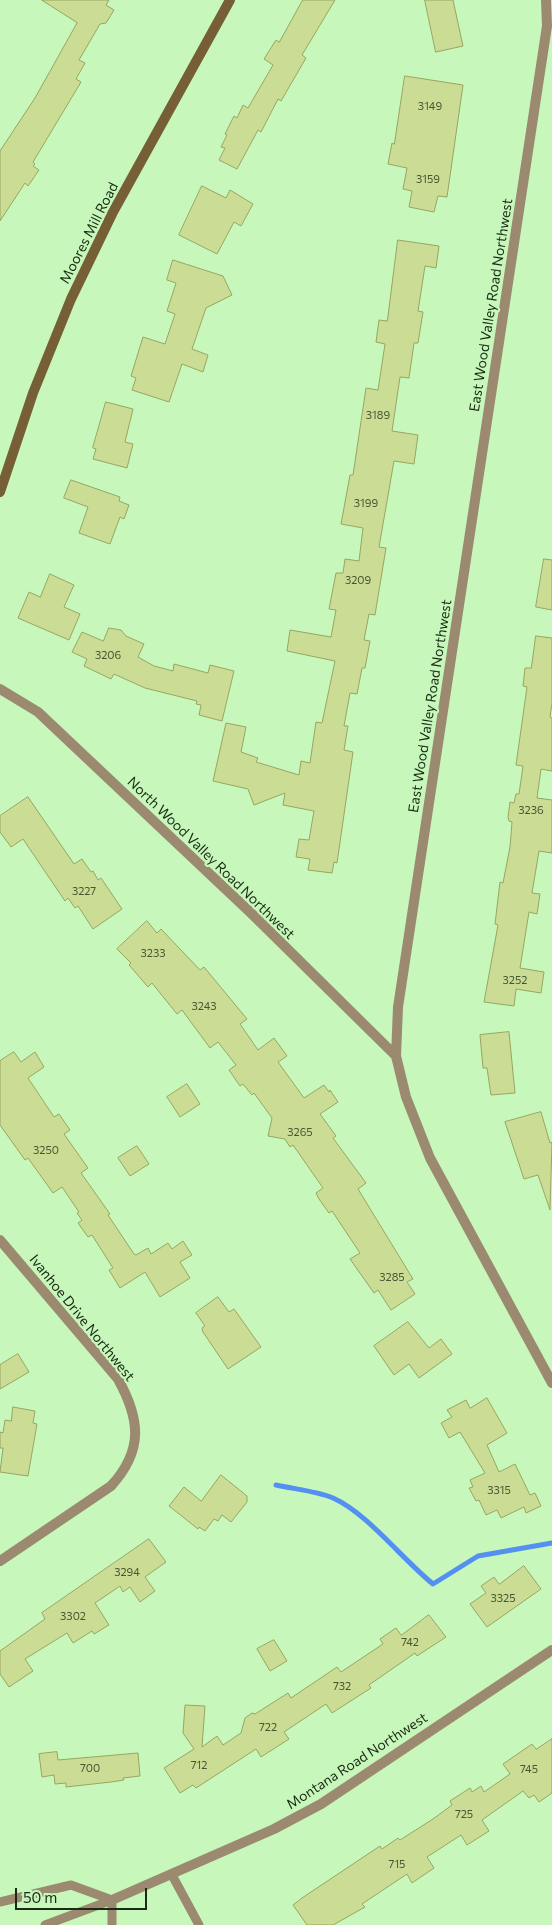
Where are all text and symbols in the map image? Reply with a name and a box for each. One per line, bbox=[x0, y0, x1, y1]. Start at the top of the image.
house number: 3149 bbox=[418, 99, 442, 113]
house number: 3159 bbox=[416, 172, 440, 186]
street label: Moores Mill Road bbox=[56, 180, 122, 286]
street label: East Wood Valley Road Northwest bbox=[466, 197, 516, 413]
house number: 3189 bbox=[366, 408, 390, 422]
house number: 3199 bbox=[354, 496, 378, 510]
house number: 3209 bbox=[345, 573, 371, 587]
street label: East Wood Valley Road Northwest bbox=[405, 598, 455, 814]
house number: 3206 bbox=[95, 648, 121, 662]
street label: North Wood Valley Road Northwest bbox=[124, 773, 298, 943]
house number: 3236 bbox=[518, 803, 544, 817]
house number: 3227 bbox=[72, 884, 96, 898]
house number: 3233 bbox=[141, 946, 165, 960]
house number: 3252 bbox=[503, 973, 527, 987]
house number: 3243 bbox=[191, 999, 217, 1013]
house number: 3265 bbox=[287, 1125, 313, 1139]
house number: 3250 bbox=[33, 1143, 59, 1157]
street label: Ivanhoe Drive Northwest bbox=[26, 1251, 138, 1385]
house number: 3285 bbox=[379, 1270, 405, 1284]
house number: 3315 bbox=[487, 1483, 511, 1497]
house number: 3294 bbox=[114, 1565, 140, 1579]
house number: 3325 bbox=[491, 1591, 515, 1605]
house number: 3302 bbox=[60, 1609, 86, 1623]
house number: 742 bbox=[401, 1635, 419, 1649]
house number: 732 bbox=[333, 1679, 351, 1693]
street label: Montana Road Northwest bbox=[283, 1709, 431, 1813]
house number: 722 bbox=[259, 1720, 277, 1734]
house number: 712 bbox=[191, 1758, 207, 1772]
house number: 700 bbox=[80, 1761, 100, 1775]
house number: 745 bbox=[520, 1762, 538, 1776]
house number: 725 bbox=[455, 1807, 473, 1821]
house number: 715 bbox=[389, 1857, 405, 1871]
scale bar bbox=[18, 1878, 150, 1910]
text: 50 m bbox=[23, 1888, 57, 1906]

